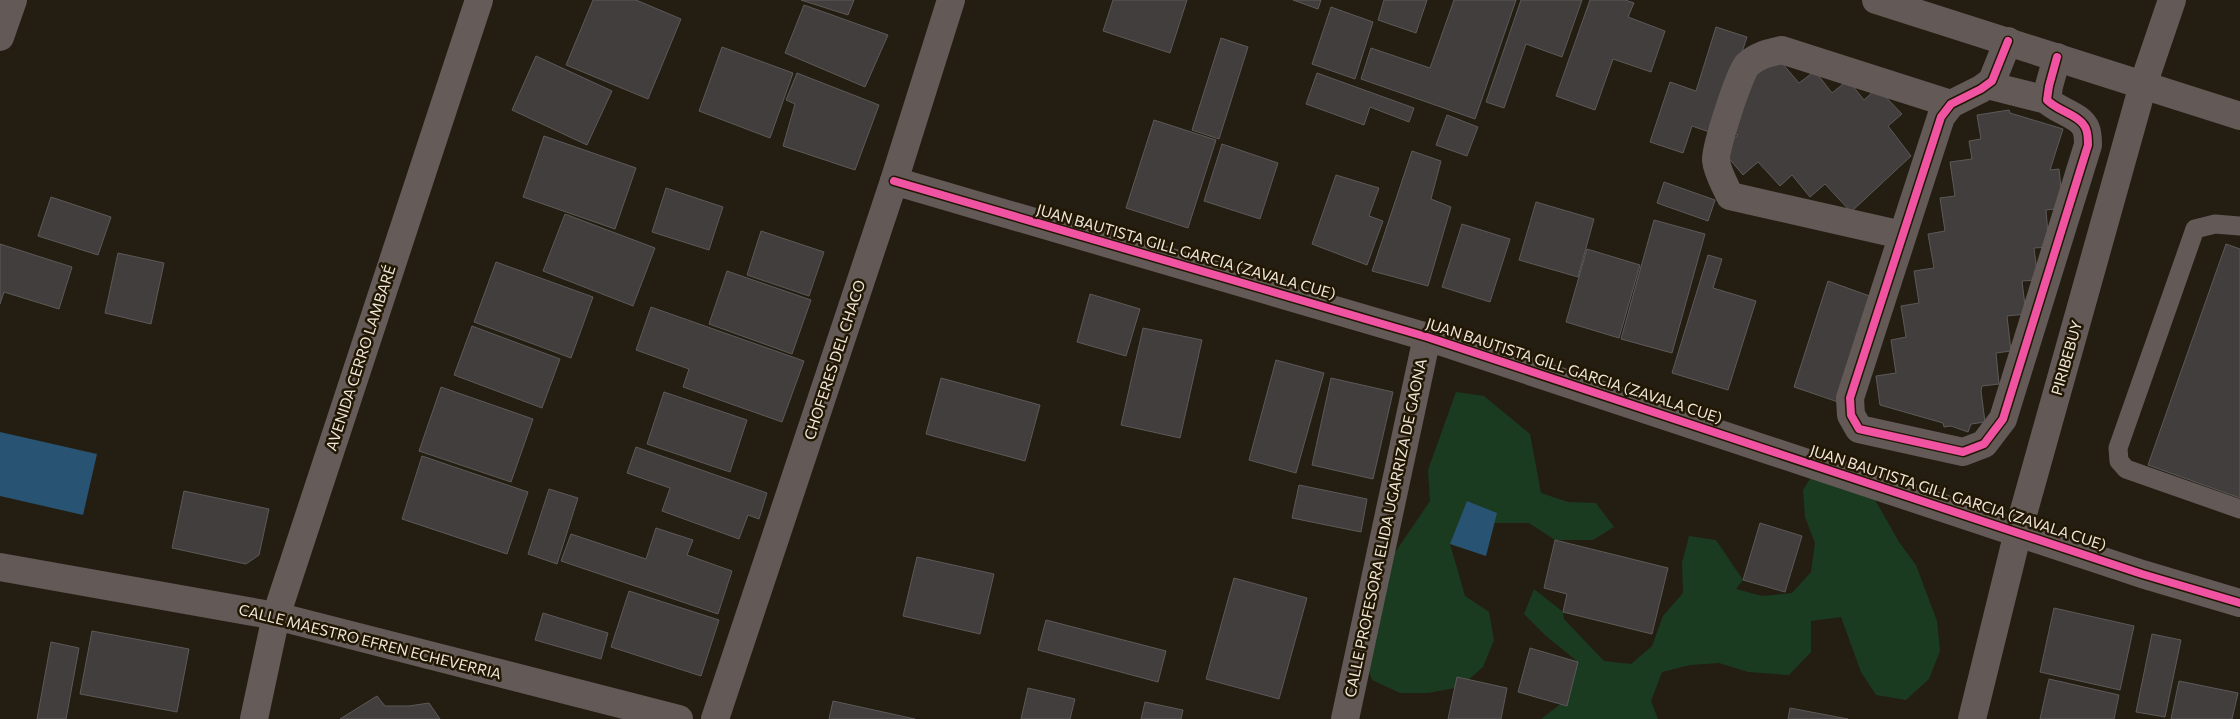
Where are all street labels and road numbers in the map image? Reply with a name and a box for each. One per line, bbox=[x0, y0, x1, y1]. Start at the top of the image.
street label: JUAN BAUTISTA GILL GARCIA (ZAVALA CUE) bbox=[1035, 200, 1338, 302]
street label: AVENIDA CERRO LAMBARÉ bbox=[321, 262, 399, 453]
street label: CHOFERES DEL CHACO bbox=[800, 277, 868, 442]
street label: JUAN BAUTISTA GILL GARCIA (ZAVALA CUE) bbox=[1424, 314, 1725, 427]
street label: PIRIBEBUY bbox=[2047, 318, 2085, 397]
street label: CALLE PROFESORA ELIDA UGARRIZA DE GAONA bbox=[1340, 357, 1430, 699]
street label: JUAN BAUTISTA GILL GARCIA (ZAVALA CUE) bbox=[1808, 441, 2109, 554]
street label: CALLE MAESTRO EFREN ECHEVERRIA bbox=[237, 600, 503, 682]

